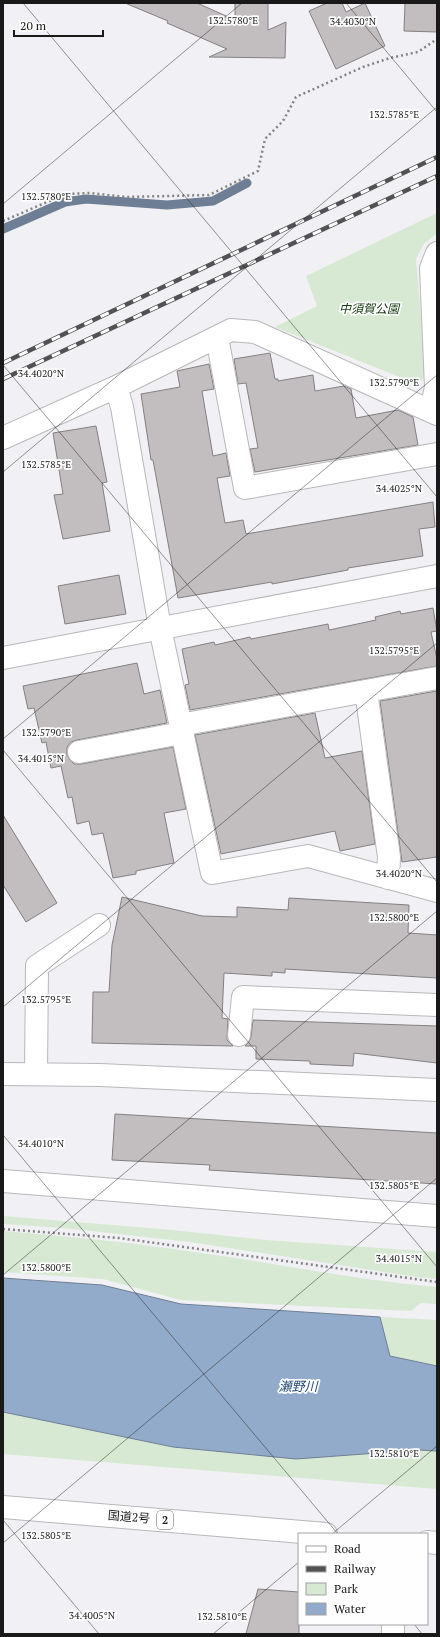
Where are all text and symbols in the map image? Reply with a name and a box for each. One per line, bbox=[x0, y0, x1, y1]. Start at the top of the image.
scale bar bbox=[14, 12, 103, 38]
text: 132.5780°E bbox=[208, 14, 258, 27]
text: 34.4030°N bbox=[330, 15, 377, 28]
text: 20 m bbox=[20, 18, 47, 33]
text: 132.5785°E bbox=[369, 108, 419, 121]
text: 132.5780°E bbox=[21, 190, 71, 203]
park label: 中須賀公園 bbox=[339, 301, 401, 316]
text: 34.4020°N bbox=[18, 367, 65, 380]
text: 132.5790°E bbox=[369, 376, 419, 389]
text: 132.5785°E bbox=[21, 458, 71, 471]
text: 34.4025°N bbox=[376, 482, 423, 495]
text: 132.5795°E bbox=[369, 644, 419, 657]
text: 132.5790°E bbox=[21, 726, 71, 739]
text: 34.4015°N bbox=[18, 752, 65, 765]
text: 34.4020°N bbox=[376, 867, 423, 880]
text: 132.5800°E bbox=[369, 911, 419, 924]
text: 132.5795°E bbox=[21, 993, 71, 1006]
text: 34.4010°N bbox=[18, 1137, 65, 1150]
text: 132.5805°E bbox=[369, 1179, 419, 1192]
text: 34.4015°N bbox=[376, 1252, 423, 1265]
text: 132.5800°E bbox=[21, 1261, 71, 1274]
water label: 瀬野川 bbox=[278, 1377, 319, 1395]
text: 132.5810°E bbox=[369, 1447, 419, 1460]
street label: 国道2号 bbox=[107, 1507, 151, 1526]
road number: 2 bbox=[157, 1511, 173, 1529]
text: 132.5805°E bbox=[21, 1529, 71, 1542]
legend bbox=[298, 1533, 428, 1625]
text: Road bbox=[334, 1541, 361, 1556]
text: Railway bbox=[334, 1561, 377, 1576]
text: Park bbox=[334, 1581, 359, 1596]
text: Water bbox=[334, 1601, 366, 1616]
text: 34.4005°N bbox=[69, 1609, 116, 1622]
text: 132.5810°E bbox=[197, 1610, 247, 1623]

